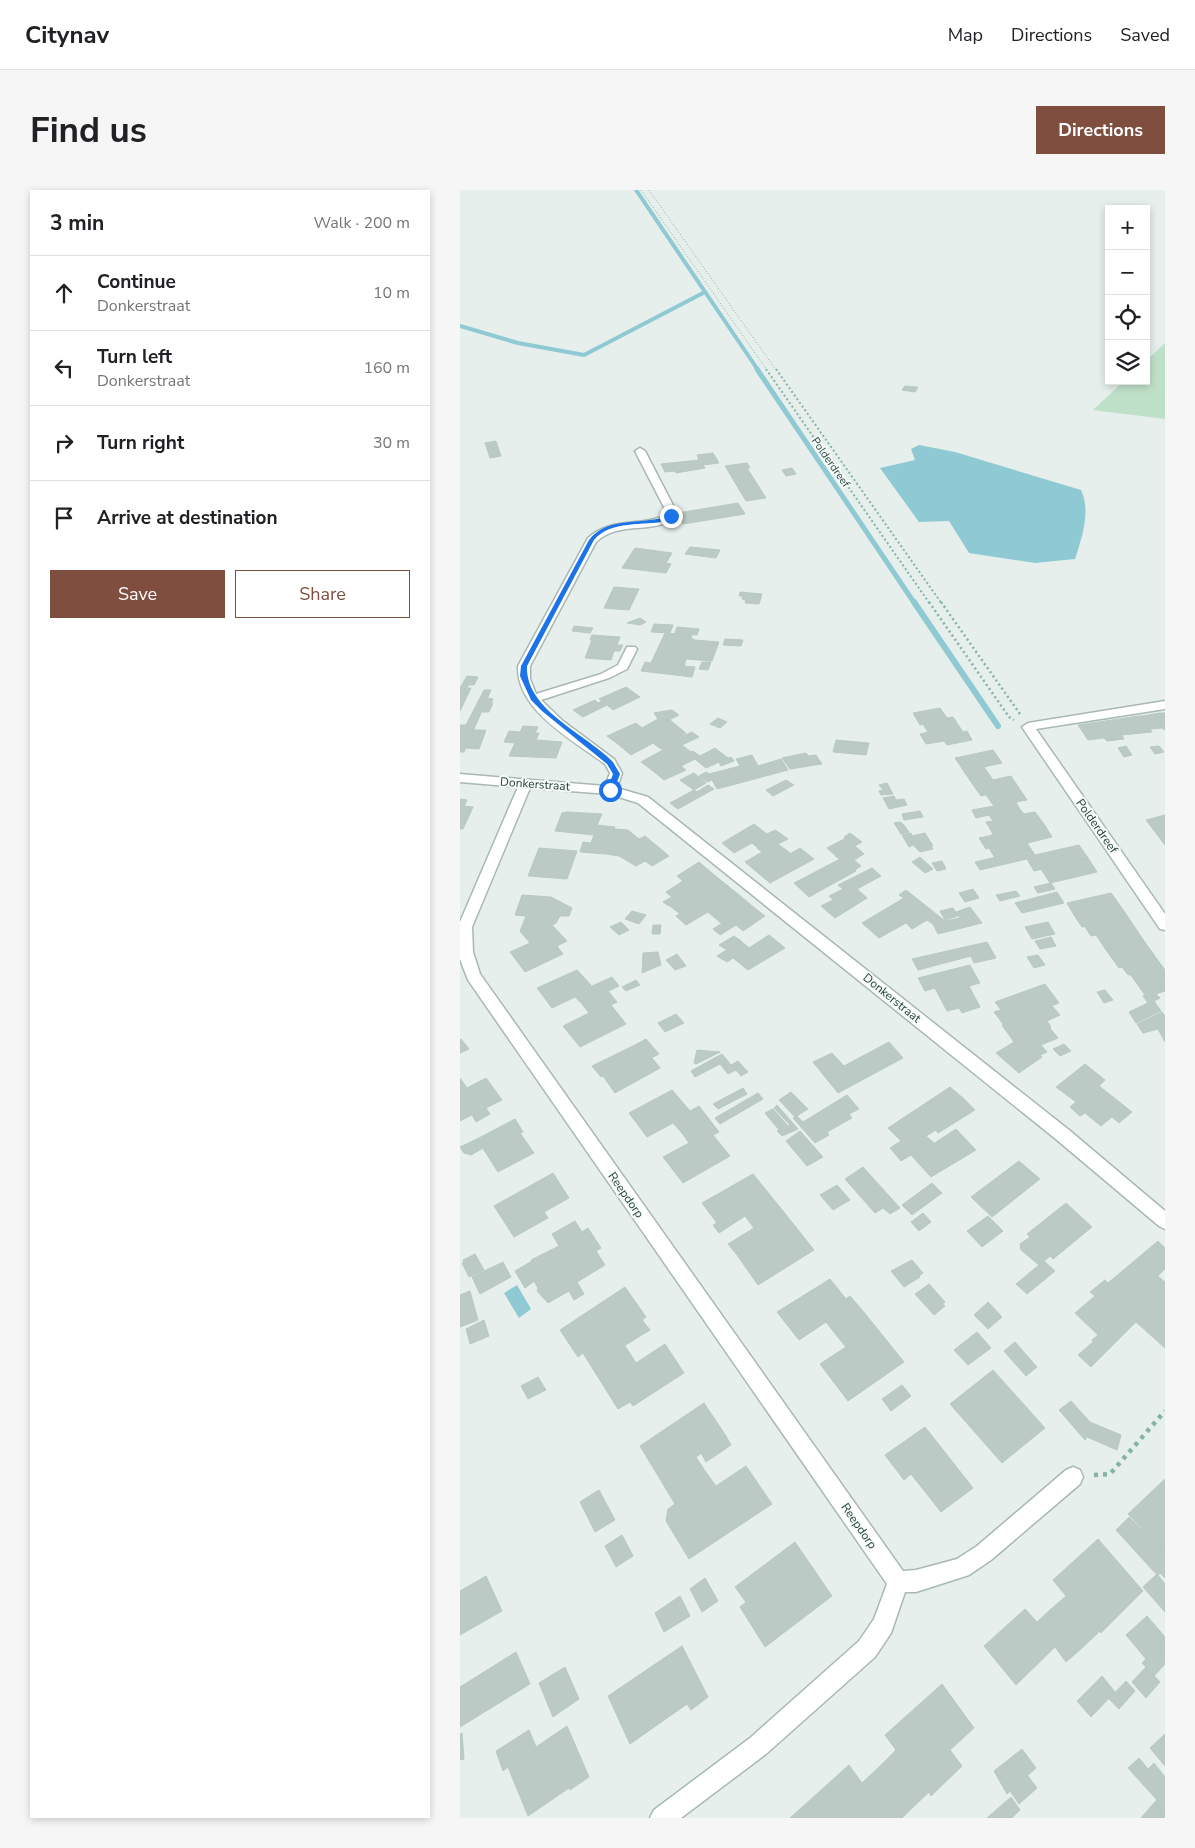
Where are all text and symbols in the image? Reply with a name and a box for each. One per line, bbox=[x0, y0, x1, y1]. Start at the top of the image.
text: Citynav bbox=[25, 19, 109, 51]
text: Map bbox=[948, 23, 983, 47]
text: Directions bbox=[1011, 23, 1092, 47]
text: Saved bbox=[1120, 23, 1170, 47]
button: Directions bbox=[1036, 106, 1165, 154]
text: Find us bbox=[30, 107, 147, 154]
map controls bbox=[1105, 205, 1150, 385]
button: + bbox=[1105, 205, 1150, 250]
text: 3 min bbox=[50, 209, 104, 237]
text: Walk · 200 m bbox=[314, 212, 410, 234]
button: − bbox=[1105, 250, 1150, 295]
text: Continue bbox=[97, 269, 176, 295]
icon: ahead bbox=[50, 279, 78, 307]
text: 10 m bbox=[373, 282, 410, 304]
text: Donkerstraat bbox=[97, 295, 190, 317]
button: locate bbox=[1105, 295, 1150, 340]
button: layers bbox=[1105, 340, 1150, 385]
text: Turn left bbox=[97, 344, 172, 370]
icon: left bbox=[50, 354, 78, 382]
text: 160 m bbox=[363, 357, 410, 379]
text: Donkerstraat bbox=[97, 370, 190, 392]
icon: right bbox=[50, 429, 78, 457]
text: Turn right bbox=[97, 430, 184, 456]
text: 30 m bbox=[373, 432, 410, 454]
street label: Polderdreef bbox=[808, 434, 854, 491]
icon: arrive bbox=[50, 504, 78, 532]
text: Arrive at destination bbox=[97, 505, 278, 531]
route end bbox=[660, 505, 683, 528]
button: Save bbox=[50, 570, 225, 618]
button: Share bbox=[235, 570, 410, 618]
street label: Donkerstraat bbox=[500, 774, 571, 794]
route start bbox=[599, 779, 622, 802]
street label: Polderdreef bbox=[1072, 796, 1122, 857]
street label: Donkerstraat bbox=[860, 970, 925, 1027]
street label: Reepdorp bbox=[604, 1169, 648, 1221]
street label: Reepdorp bbox=[837, 1500, 881, 1552]

